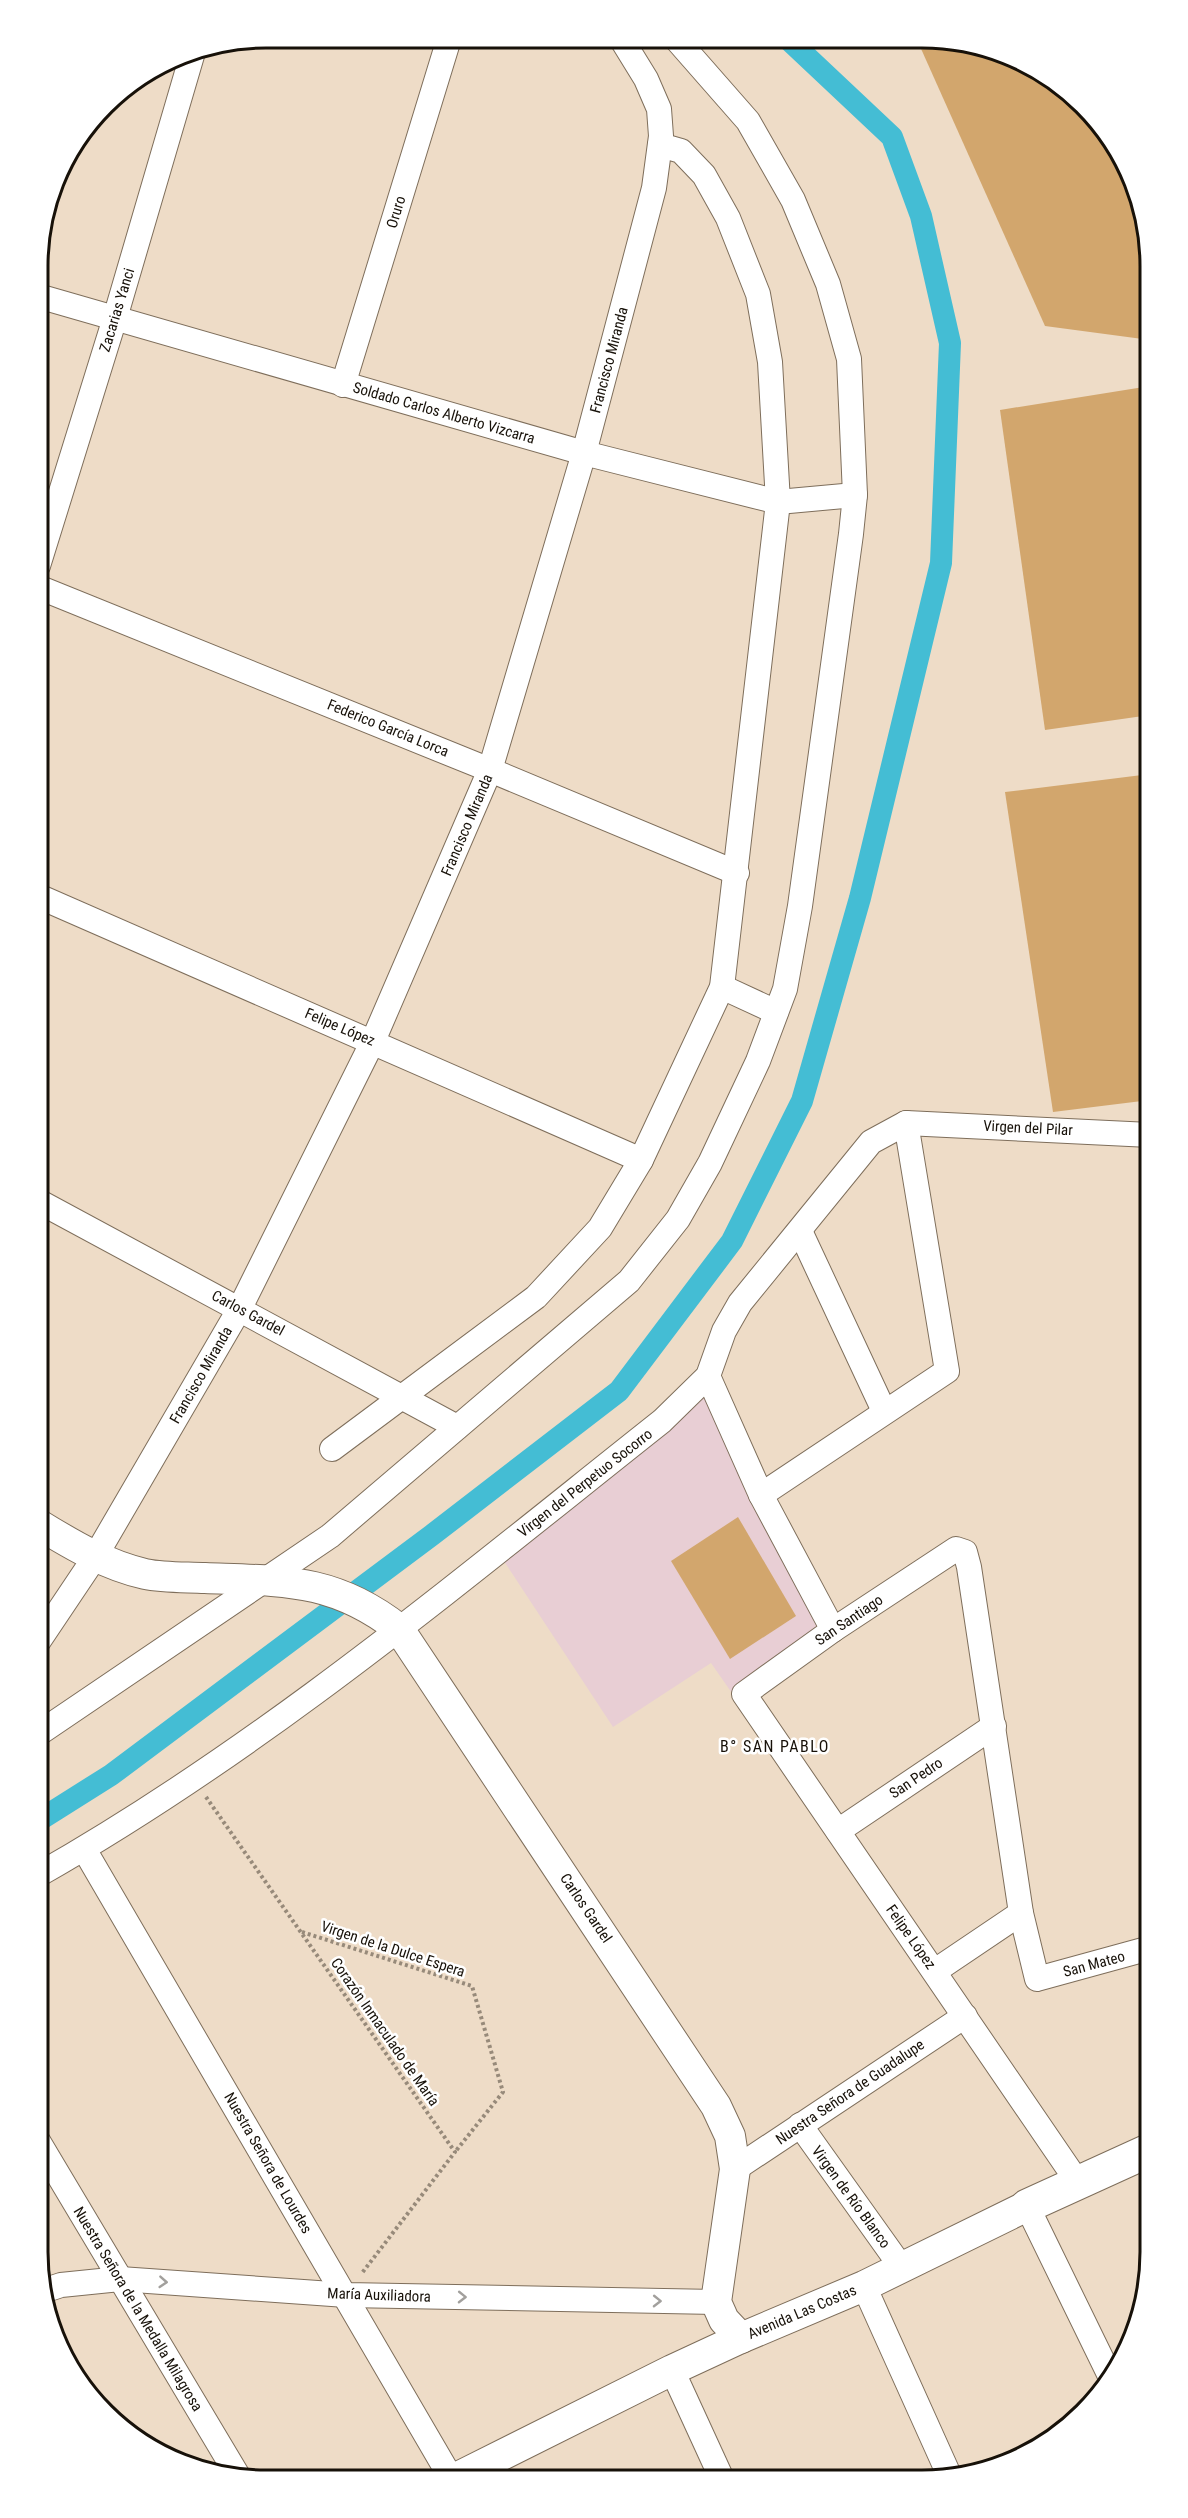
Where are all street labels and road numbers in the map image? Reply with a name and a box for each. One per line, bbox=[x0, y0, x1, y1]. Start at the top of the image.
street label: Oruro bbox=[383, 194, 409, 230]
street label: Zacarias Yanci bbox=[96, 266, 138, 354]
street label: Francisco Miranda bbox=[586, 305, 632, 415]
street label: Soldado Carlos Alberto Vizcarra bbox=[351, 378, 537, 448]
street label: Federico García Lorca bbox=[325, 695, 451, 761]
street label: Francisco Miranda bbox=[437, 771, 497, 879]
street label: Felipe López bbox=[302, 1004, 378, 1050]
street label: Virgen del Pilar bbox=[983, 1117, 1074, 1139]
street label: Carlos Gardel bbox=[208, 1286, 288, 1340]
street label: Francisco Miranda bbox=[166, 1323, 236, 1427]
street label: Virgen del Perpetuo Socorro bbox=[514, 1425, 656, 1541]
street label: San Santiago bbox=[812, 1591, 886, 1649]
street label: San Pedro bbox=[886, 1754, 946, 1802]
street label: Carlos Gardel bbox=[556, 1870, 616, 1946]
street label: Felipe López bbox=[882, 1901, 940, 1973]
street label: Virgen de la Dulce Espera bbox=[319, 1917, 467, 1981]
street label: San Mateo bbox=[1061, 1947, 1127, 1981]
street label: Corazón Inmaculado de María bbox=[327, 1954, 443, 2110]
street label: Nuestra Señora de Guadalupe bbox=[772, 2036, 928, 2148]
street label: Nuestra Señora de Lourdes bbox=[220, 2089, 316, 2237]
street label: Virgen de Río Blanco bbox=[808, 2142, 894, 2252]
street label: Nuestra Señora de la Medalla Milagrosa bbox=[70, 2203, 206, 2415]
street label: Avenida Las Costas bbox=[745, 2281, 859, 2343]
street label: María Auxiliadora bbox=[327, 2284, 431, 2306]

